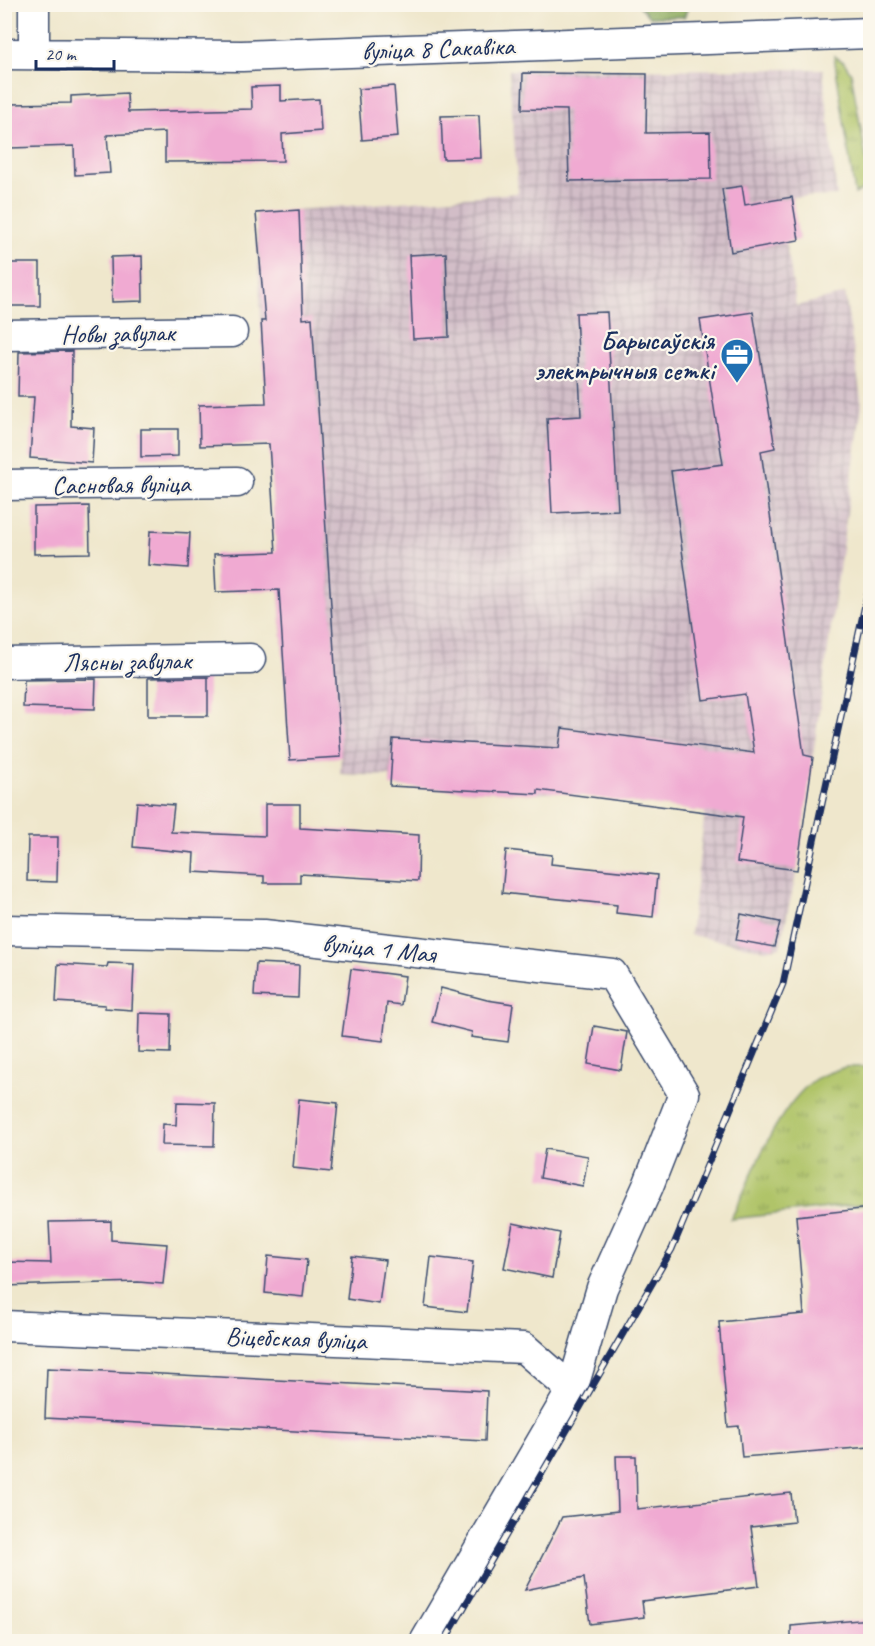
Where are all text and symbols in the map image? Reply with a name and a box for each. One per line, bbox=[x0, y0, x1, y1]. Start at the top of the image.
street label: вуліца 8 Сакавіка bbox=[361, 29, 517, 68]
scale bar bbox=[36, 33, 114, 71]
text: 20 m bbox=[45, 43, 78, 65]
street label: Новы завулак bbox=[61, 316, 178, 352]
place label: Барысаўскія электрычныя сеткі bbox=[535, 324, 718, 387]
office icon: Барысаўскія электрычныя сеткі bbox=[719, 337, 755, 384]
street label: Сасновая вуліца bbox=[51, 467, 192, 502]
street label: Лясны завулак bbox=[63, 644, 194, 680]
street label: вуліца 1 Мая bbox=[321, 926, 439, 971]
street label: Віцебская вуліца bbox=[225, 1320, 369, 1358]

